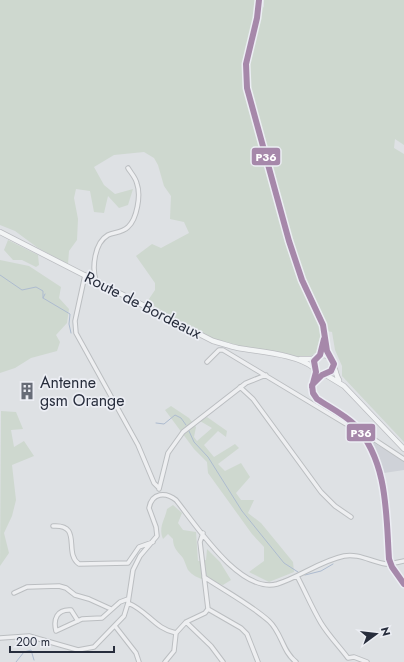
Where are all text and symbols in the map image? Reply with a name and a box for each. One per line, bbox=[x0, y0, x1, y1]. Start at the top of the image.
line badge: P36 bbox=[251, 147, 281, 166]
text: P36 bbox=[255, 149, 277, 165]
street label: Route de Bordeaux bbox=[81, 266, 206, 345]
place label: Antenne gsm Orange bbox=[40, 371, 124, 412]
building icon: Antenne gsm Orange bbox=[17, 381, 37, 401]
line badge: P36 bbox=[346, 423, 376, 442]
text: P36 bbox=[350, 425, 372, 441]
north arrow bbox=[356, 614, 396, 654]
text: N bbox=[377, 625, 395, 638]
scale bar bbox=[10, 628, 114, 654]
text: 200 m bbox=[16, 633, 50, 651]

